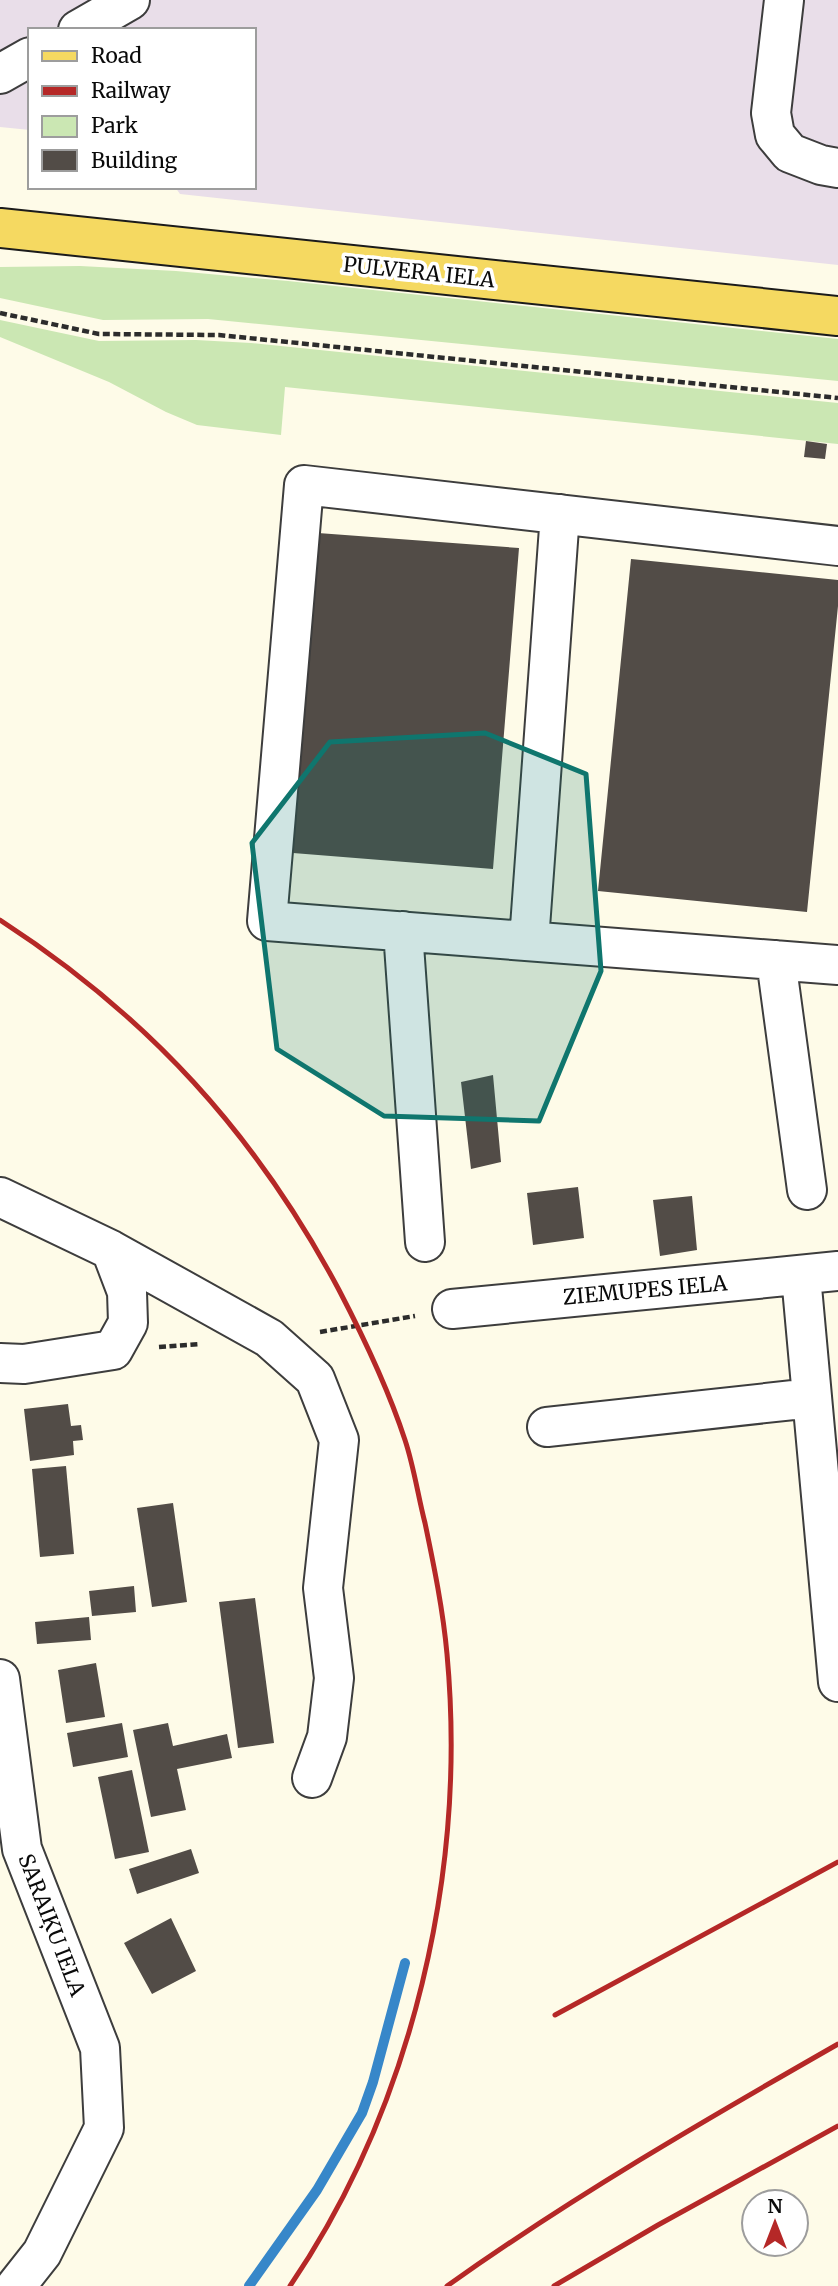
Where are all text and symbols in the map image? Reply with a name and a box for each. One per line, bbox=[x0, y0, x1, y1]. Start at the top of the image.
legend bbox=[28, 28, 256, 189]
text: Road bbox=[91, 42, 142, 69]
text: Railway bbox=[91, 77, 172, 104]
text: Park bbox=[91, 112, 138, 139]
text: Building bbox=[91, 147, 178, 174]
street label: PULVERA IELA bbox=[342, 251, 496, 293]
street label: ZIEMUPES IELA bbox=[562, 1269, 728, 1311]
street label: SARAIĶU IELA bbox=[12, 1850, 92, 2000]
north arrow bbox=[740, 2188, 810, 2258]
text: N bbox=[767, 2194, 783, 2218]

